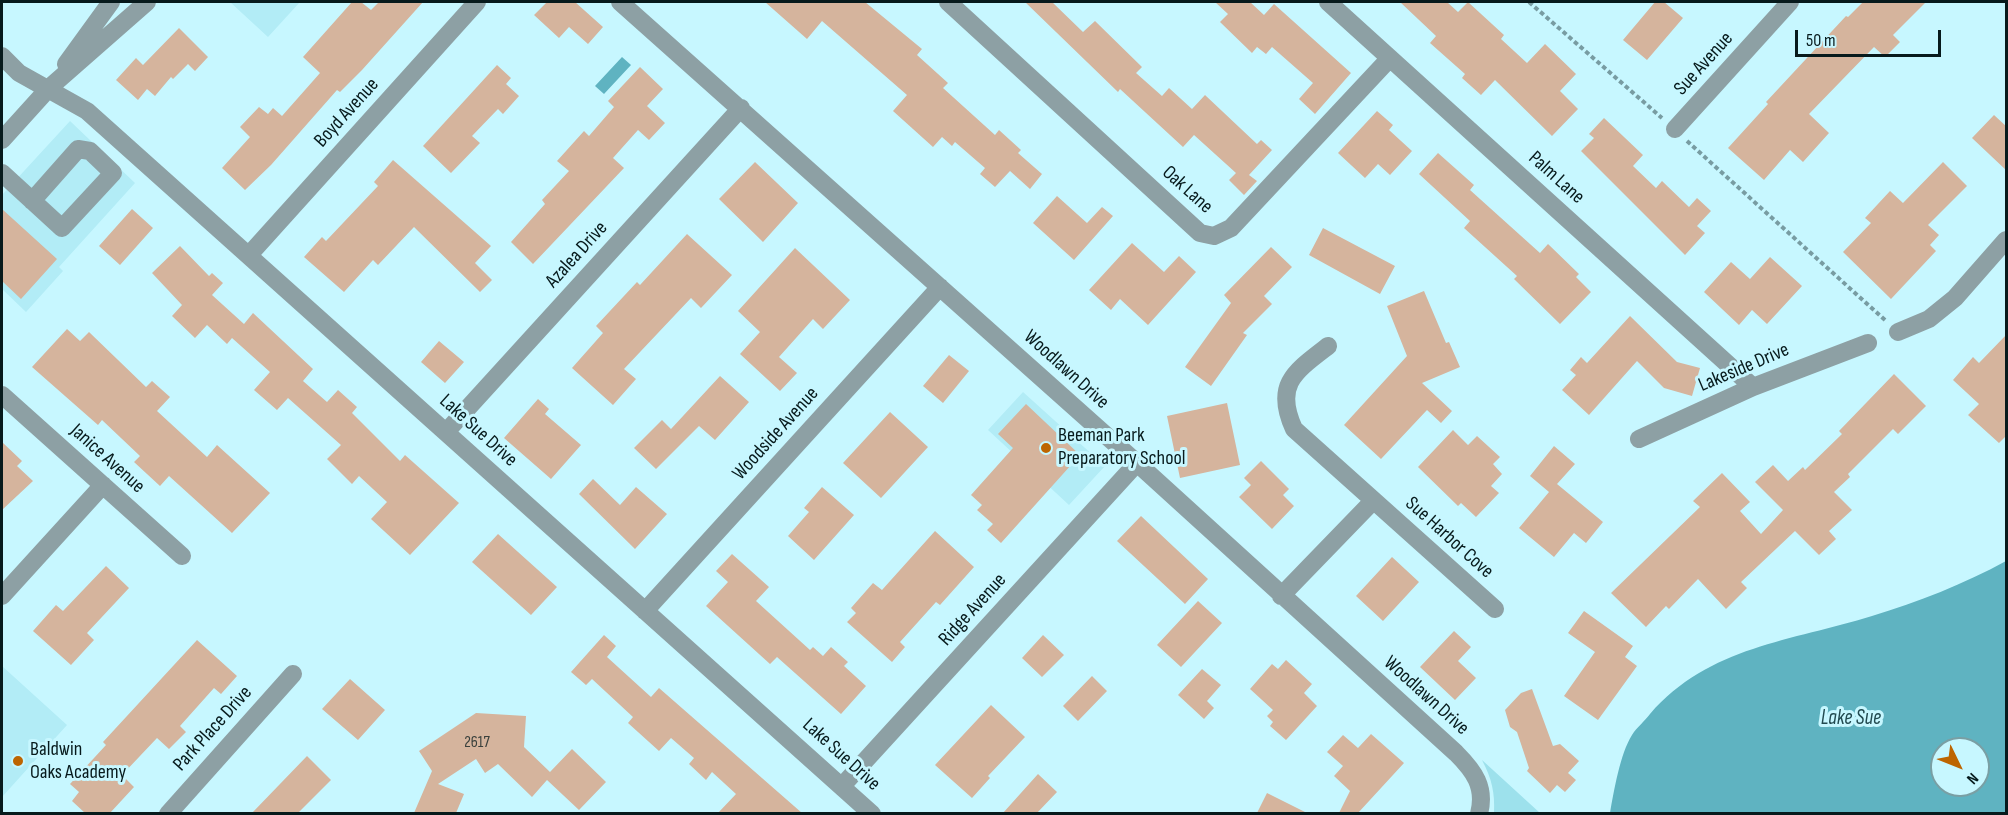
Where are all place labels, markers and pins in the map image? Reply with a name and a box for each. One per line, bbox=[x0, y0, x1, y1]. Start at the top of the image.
place label: Beeman Park Preparatory School bbox=[1058, 424, 1185, 471]
marker: Beeman Park Preparatory School bbox=[1039, 441, 1053, 455]
place label: Baldwin Oaks Academy bbox=[30, 738, 126, 785]
marker: Baldwin Oaks Academy bbox=[11, 754, 25, 768]

